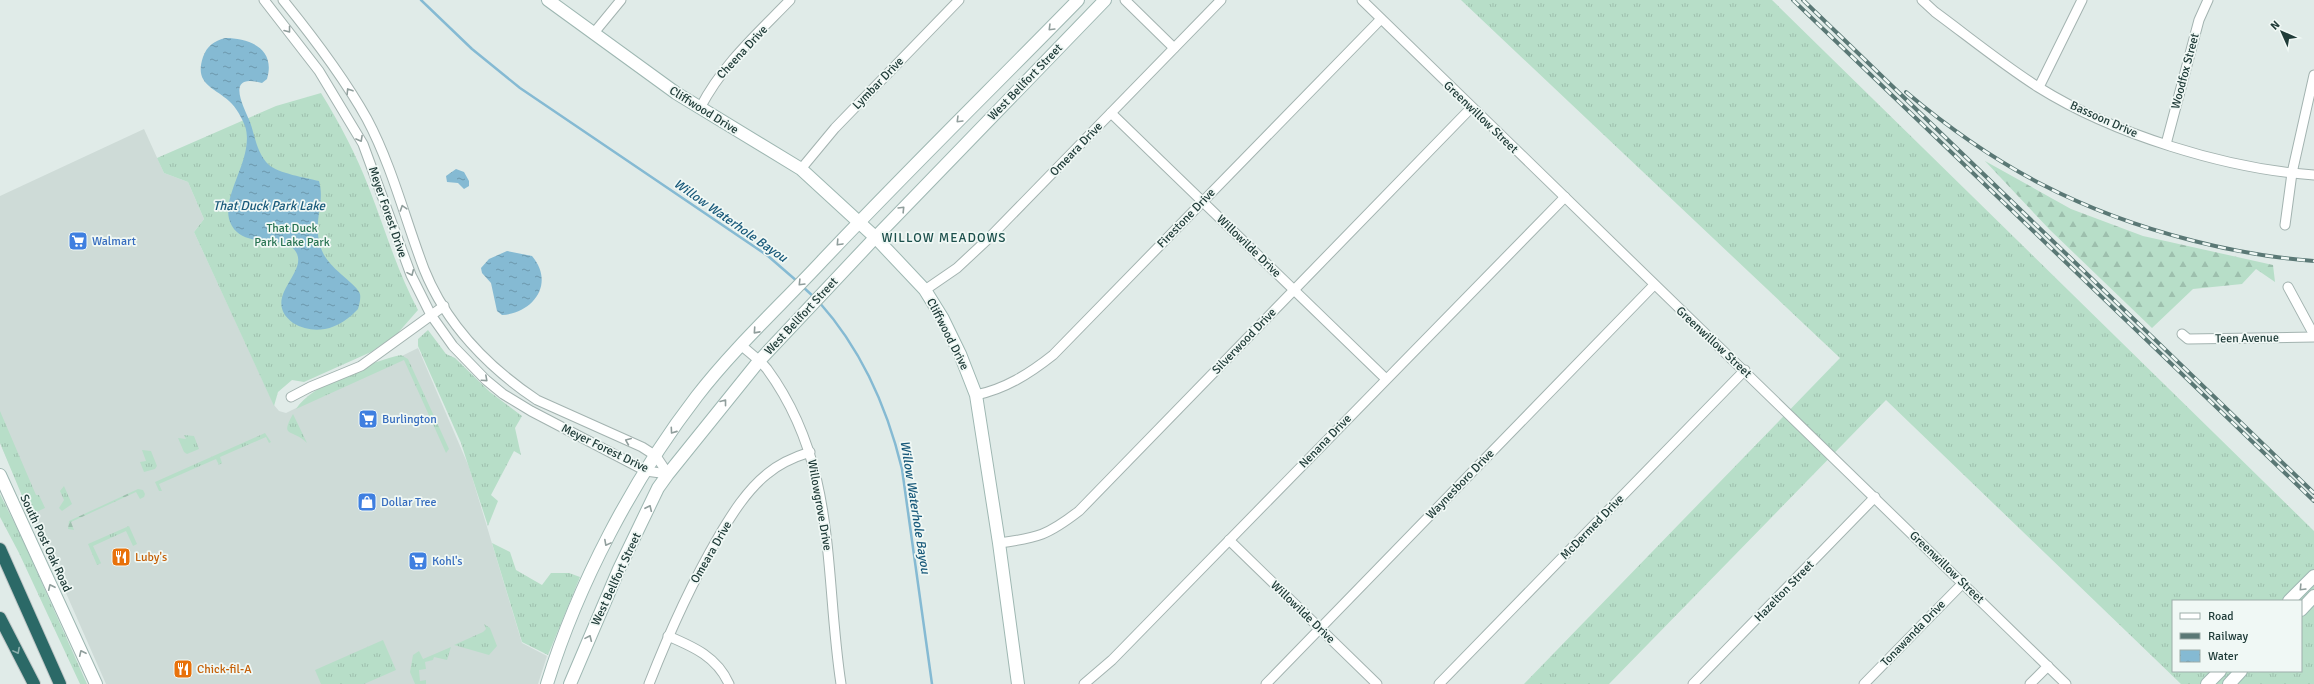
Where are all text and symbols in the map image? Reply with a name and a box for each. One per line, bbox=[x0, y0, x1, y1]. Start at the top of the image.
north arrow bbox=[2262, 12, 2302, 52]
text: N bbox=[2268, 18, 2283, 33]
street label: Cheena Drive bbox=[714, 22, 771, 82]
one-way arrow bbox=[1048, 23, 1055, 31]
one-way arrow bbox=[284, 26, 291, 33]
street label: Woodfox Street bbox=[2168, 32, 2203, 111]
street label: West Bellfort Street bbox=[985, 41, 1066, 124]
street label: Lymbar Drive bbox=[850, 54, 907, 113]
street label: Greenwillow Street bbox=[1440, 78, 1521, 157]
street label: Cliffwood Drive bbox=[666, 83, 741, 138]
one-way arrow bbox=[346, 88, 354, 95]
street label: Bassoon Drive bbox=[2068, 98, 2140, 141]
one-way arrow bbox=[956, 115, 964, 123]
street label: Omeara Drive bbox=[1047, 119, 1106, 180]
one-way arrow bbox=[355, 135, 362, 142]
street label: Meyer Forest Drive bbox=[365, 165, 410, 260]
water label: Willow Waterhole Bayou bbox=[671, 176, 791, 266]
street label: Firestone Drive bbox=[1154, 185, 1219, 251]
water label: That Duck Park Lake bbox=[213, 198, 327, 214]
one-way arrow bbox=[399, 205, 408, 212]
one-way arrow bbox=[897, 206, 905, 214]
street label: Willowilde Drive bbox=[1213, 212, 1284, 281]
park label: That Duck Park Lake Park bbox=[254, 221, 330, 250]
supermarket icon: Walmart bbox=[67, 230, 89, 252]
district label: WILLOW MEADOWS bbox=[881, 230, 1007, 246]
place label: Walmart bbox=[92, 234, 136, 249]
one-way arrow bbox=[837, 239, 844, 246]
one-way arrow bbox=[406, 270, 414, 277]
street label: West Bellfort Street bbox=[761, 274, 841, 358]
one-way arrow bbox=[798, 278, 806, 286]
street label: Cliffwood Drive bbox=[923, 296, 972, 373]
street label: Greenwillow Street bbox=[1673, 304, 1755, 381]
street label: Silverwood Drive bbox=[1209, 305, 1280, 378]
one-way arrow bbox=[753, 326, 760, 334]
street label: Teen Avenue bbox=[2215, 330, 2279, 347]
one-way arrow bbox=[480, 374, 488, 381]
one-way arrow bbox=[720, 400, 727, 407]
supermarket icon: Burlington bbox=[357, 408, 379, 430]
street label: Nenana Drive bbox=[1296, 411, 1355, 471]
place label: Burlington bbox=[382, 412, 437, 427]
street label: Meyer Forest Drive bbox=[559, 421, 651, 476]
one-way arrow bbox=[670, 427, 678, 434]
one-way arrow bbox=[625, 438, 633, 446]
water label: Willow Waterhole Bayou bbox=[897, 439, 934, 576]
street label: Waynesboro Drive bbox=[1423, 446, 1498, 523]
street label: Willowgrove Drive bbox=[804, 458, 835, 552]
shop icon: Dollar Tree bbox=[356, 491, 378, 513]
street label: South Post Oak Road bbox=[16, 492, 75, 594]
street label: McDermed Drive bbox=[1557, 492, 1627, 563]
place label: Dollar Tree bbox=[381, 495, 437, 510]
one-way arrow bbox=[644, 504, 652, 512]
street label: Omeara Drive bbox=[688, 518, 735, 586]
street label: Greenwillow Street bbox=[1906, 528, 1987, 607]
street label: West Bellfort Street bbox=[588, 530, 645, 628]
one-way arrow bbox=[604, 538, 611, 546]
restaurant icon: Luby's bbox=[110, 546, 132, 568]
place label: Luby's bbox=[135, 550, 167, 565]
supermarket icon: Kohl's bbox=[407, 550, 429, 572]
place label: Kohl's bbox=[432, 554, 463, 569]
street label: Hazelton Street bbox=[1751, 558, 1817, 625]
street label: Willowilde Drive bbox=[1267, 578, 1338, 647]
one-way arrow bbox=[48, 583, 56, 591]
one-way arrow bbox=[2299, 583, 2306, 591]
street label: Tonawanda Drive bbox=[1878, 597, 1949, 670]
legend bbox=[2172, 600, 2302, 672]
text: Road bbox=[2208, 609, 2234, 624]
text: Railway bbox=[2208, 629, 2248, 644]
one-way arrow bbox=[584, 635, 592, 643]
one-way arrow bbox=[13, 646, 20, 654]
text: Water bbox=[2208, 649, 2239, 664]
one-way arrow bbox=[79, 650, 87, 657]
restaurant icon: Chick-fil-A bbox=[172, 658, 194, 680]
place label: Chick-fil-A bbox=[197, 662, 252, 677]

